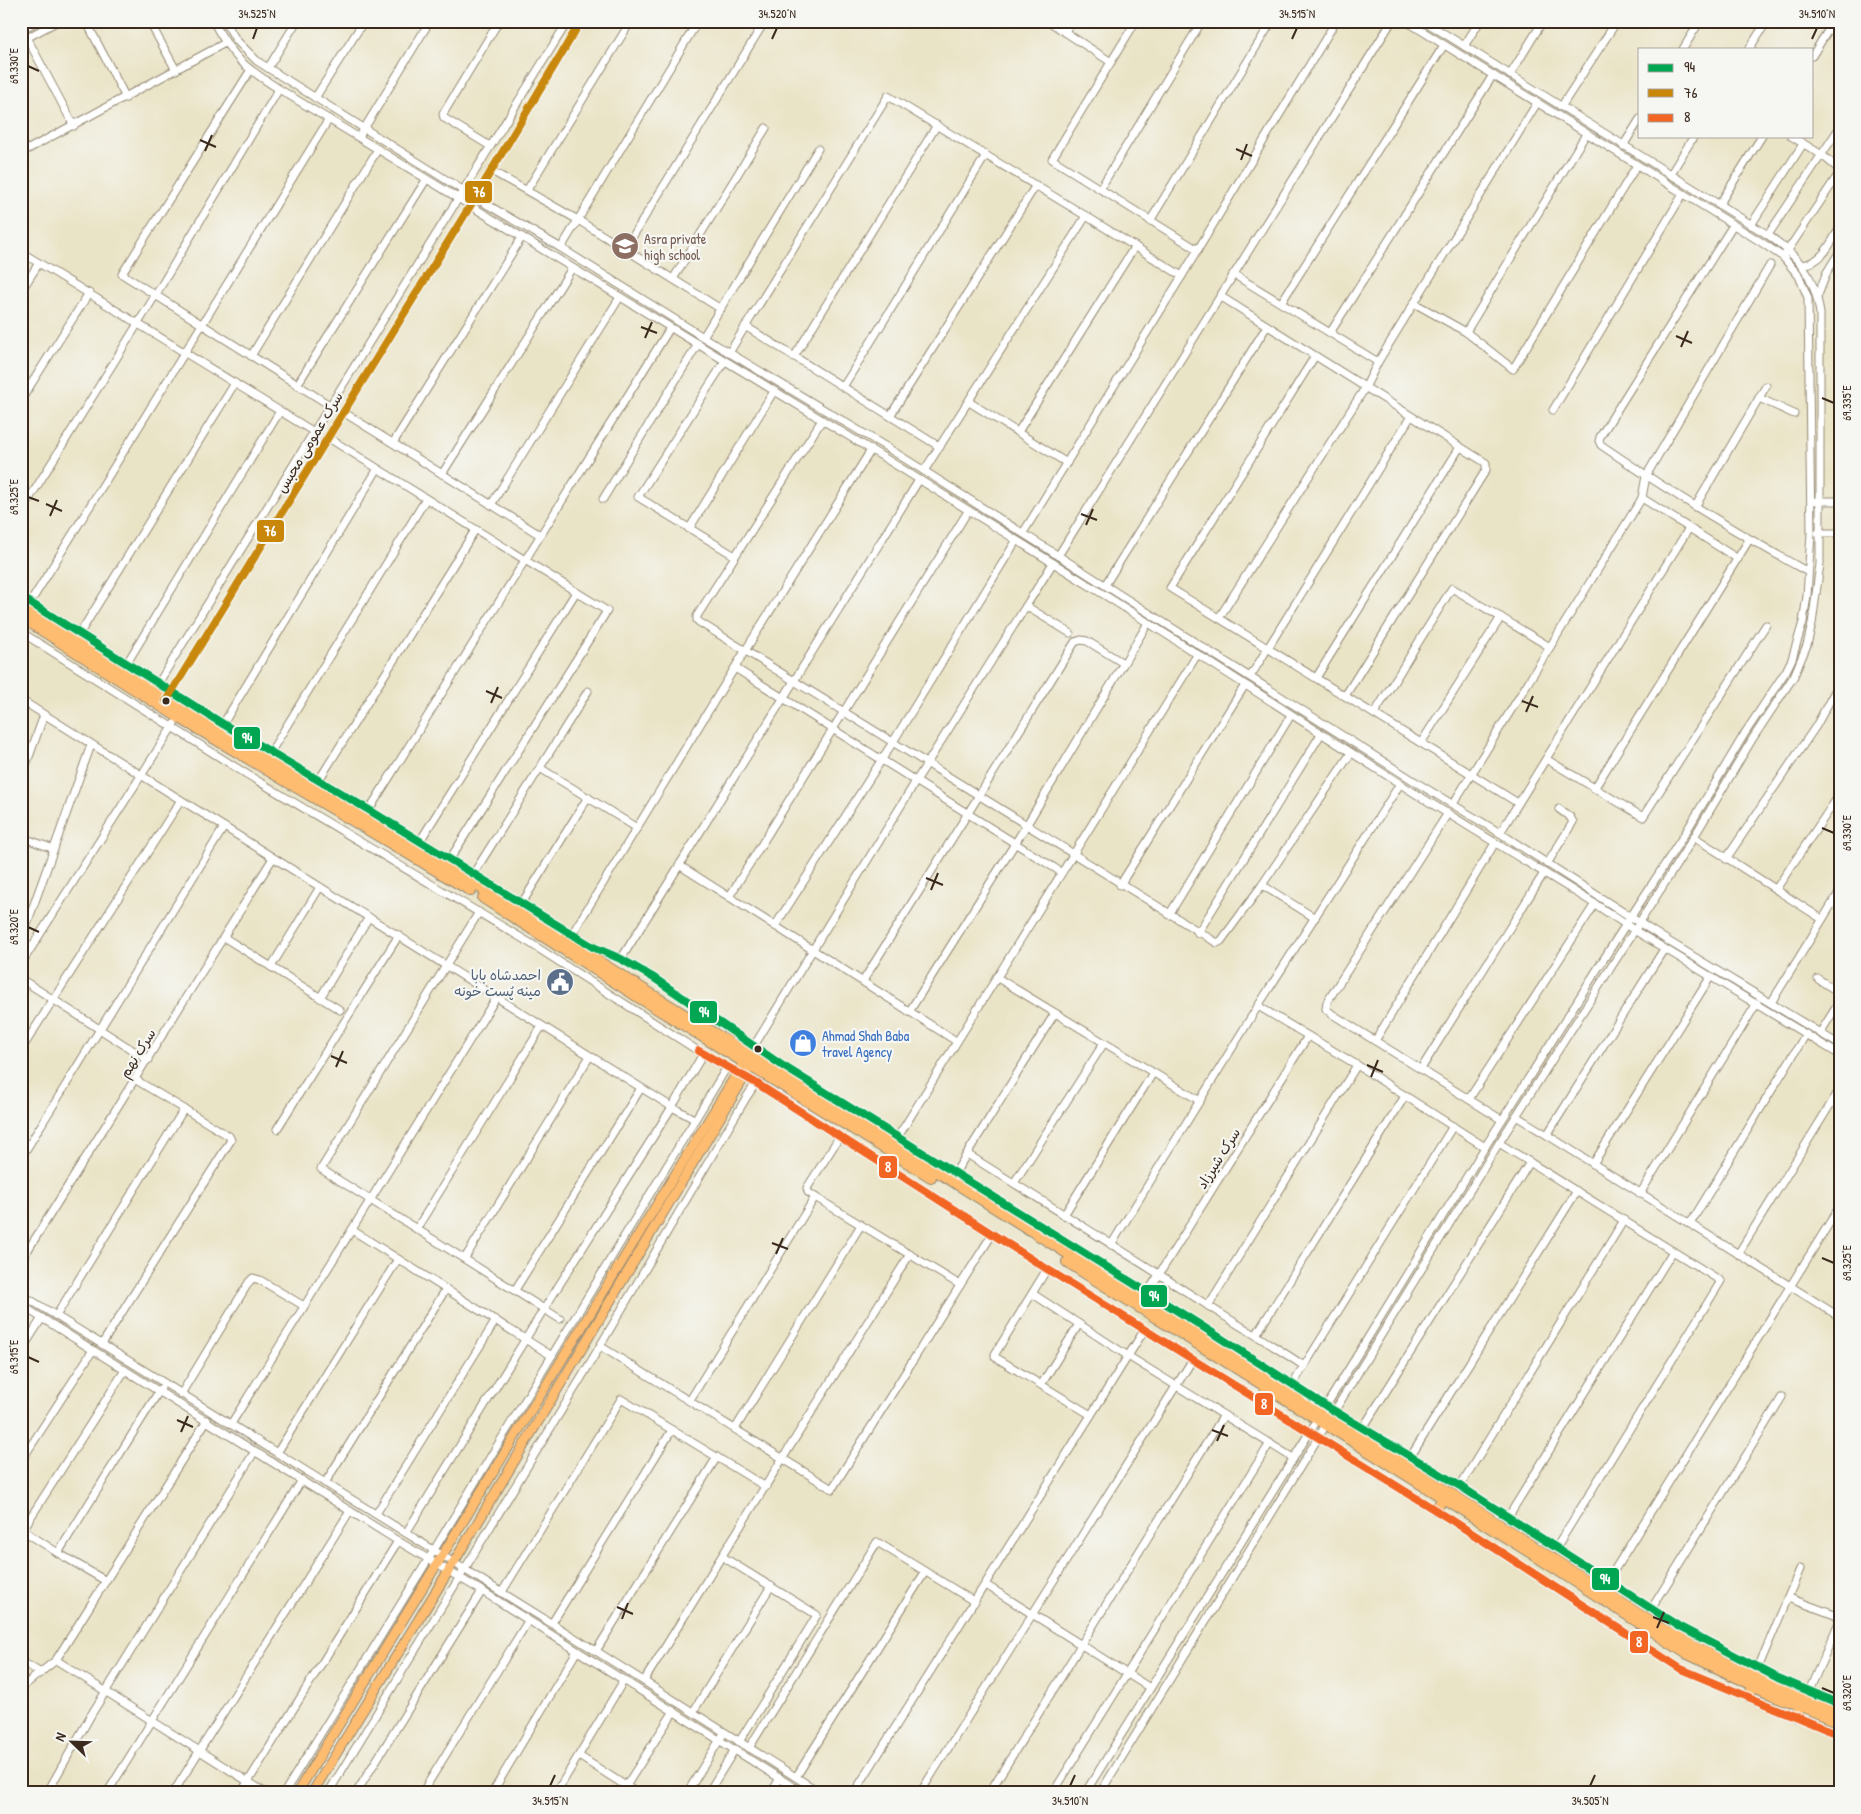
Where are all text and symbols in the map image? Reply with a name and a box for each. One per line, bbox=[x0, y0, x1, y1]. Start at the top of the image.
text: 34.525°N bbox=[238, 5, 276, 22]
text: 34.520°N bbox=[758, 5, 796, 22]
text: 34.515°N bbox=[1279, 5, 1315, 22]
text: 34.510°N bbox=[1799, 5, 1835, 22]
text: 69.330°E bbox=[5, 47, 22, 84]
legend bbox=[1638, 48, 1814, 138]
text: 94 bbox=[1684, 56, 1696, 77]
text: 76 bbox=[1684, 82, 1697, 103]
text: 8 bbox=[1684, 106, 1691, 127]
line badge: 76 bbox=[464, 180, 493, 204]
text: 76 bbox=[472, 182, 486, 201]
place label: Asra private high school bbox=[644, 229, 707, 265]
school or university icon: Asra private high school bbox=[610, 231, 640, 261]
text: 69.335°E bbox=[1838, 384, 1855, 421]
street label: سرک عمومی محبس bbox=[271, 388, 347, 496]
text: 69.325°E bbox=[5, 478, 22, 515]
line badge: 76 bbox=[256, 519, 285, 543]
text: 76 bbox=[263, 521, 277, 540]
unlabelled marker bbox=[161, 696, 171, 706]
line badge: 94 bbox=[233, 726, 261, 750]
text: 94 bbox=[242, 728, 253, 747]
text: 69.330°E bbox=[1838, 814, 1855, 851]
text: 69.320°E bbox=[5, 908, 22, 945]
place label: احمدشاه بابا مینه پُست خونه bbox=[454, 965, 541, 1001]
public building icon: احمدشاه بابا مینه پُست خونه bbox=[545, 967, 575, 997]
line badge: 94 bbox=[689, 1000, 718, 1024]
text: 94 bbox=[699, 1002, 710, 1021]
street label: سرک نهم bbox=[114, 1025, 161, 1082]
place label: Ahmad Shah Baba travel Agency bbox=[822, 1026, 910, 1062]
shop icon: Ahmad Shah Baba travel Agency bbox=[788, 1028, 818, 1058]
unlabelled marker bbox=[753, 1044, 763, 1054]
street label: سرک شیرزاد bbox=[1192, 1124, 1244, 1192]
line badge: 8 bbox=[878, 1155, 898, 1179]
text: 8 bbox=[885, 1157, 891, 1176]
text: 69.325°E bbox=[1838, 1244, 1855, 1281]
line badge: 94 bbox=[1140, 1284, 1168, 1308]
text: 94 bbox=[1149, 1286, 1160, 1305]
text: 69.315°E bbox=[5, 1339, 22, 1374]
line badge: 8 bbox=[1254, 1392, 1274, 1416]
text: 8 bbox=[1261, 1394, 1267, 1413]
line badge: 94 bbox=[1591, 1567, 1620, 1591]
text: 94 bbox=[1600, 1569, 1611, 1588]
line badge: 8 bbox=[1629, 1630, 1649, 1654]
text: 8 bbox=[1636, 1632, 1642, 1651]
text: 69.320°E bbox=[1838, 1674, 1855, 1711]
north arrow bbox=[48, 1716, 98, 1766]
text: N bbox=[49, 1729, 70, 1744]
text: 34.515°N bbox=[532, 1792, 568, 1809]
text: 34.510°N bbox=[1052, 1792, 1088, 1809]
text: 34.505°N bbox=[1571, 1792, 1609, 1809]

